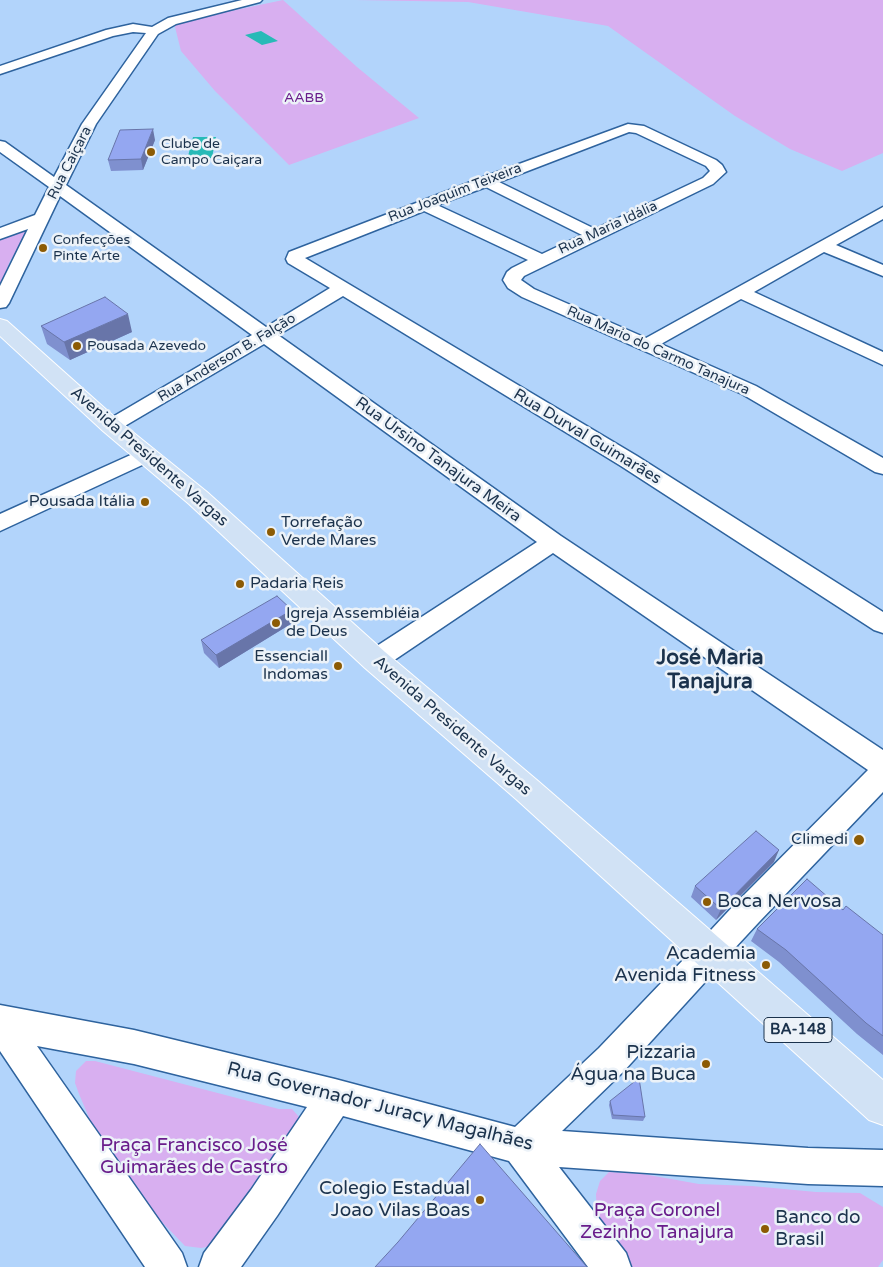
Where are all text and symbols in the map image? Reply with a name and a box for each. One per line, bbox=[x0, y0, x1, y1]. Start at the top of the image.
park label: AABB bbox=[284, 90, 324, 106]
street label: Rua Caiçara bbox=[44, 124, 96, 202]
place label: Clube de Campo Caiçara bbox=[161, 136, 262, 168]
marker: Clube de Campo Caiçara bbox=[145, 146, 157, 158]
street label: Rua Joaquim Teixeira bbox=[386, 160, 524, 226]
street label: Rua Maria Idália bbox=[556, 198, 660, 258]
place label: Confecções Pinte Arte bbox=[53, 232, 130, 264]
marker: Confecções Pinte Arte bbox=[37, 242, 49, 254]
street label: Rua Mario do Carmo Tanajura bbox=[564, 303, 752, 399]
street label: Rua Anderson B. Falção bbox=[155, 310, 299, 406]
place label: Pousada Azevedo bbox=[87, 338, 206, 354]
marker: Pousada Azevedo bbox=[71, 340, 83, 352]
street label: Avenida Presidente Vargas bbox=[66, 383, 232, 531]
street label: Rua Durval Guimarães bbox=[510, 385, 664, 489]
street label: Rua Ursino Tanajura Meira bbox=[351, 393, 525, 527]
place label: Pousada Itália bbox=[29, 492, 135, 512]
marker: Pousada Itália bbox=[139, 496, 151, 508]
place label: Torrefação Verde Mares bbox=[281, 513, 377, 551]
marker: Torrefação Verde Mares bbox=[265, 526, 277, 538]
place label: Padaria Reis bbox=[250, 574, 344, 594]
marker: Padaria Reis bbox=[234, 578, 246, 590]
place label: Igreja Assembléia de Deus bbox=[286, 604, 420, 642]
marker: Igreja Assembléia de Deus bbox=[270, 617, 282, 629]
district label: José Maria Tanajura bbox=[656, 645, 764, 695]
place label: Essenciall Indomas bbox=[254, 647, 328, 685]
street label: Avenida Presidente Vargas bbox=[369, 652, 535, 800]
marker: Essenciall Indomas bbox=[332, 660, 344, 672]
place label: Climedi bbox=[791, 830, 848, 850]
marker: Climedi bbox=[852, 833, 866, 847]
place label: Boca Nervosa bbox=[717, 891, 842, 913]
marker: Boca Nervosa bbox=[701, 896, 713, 908]
place label: Academia Avenida Fitness bbox=[614, 943, 756, 987]
marker: Academia Avenida Fitness bbox=[760, 959, 772, 971]
road number: BA-148 bbox=[764, 1018, 832, 1042]
place label: Pizzaria Água na Buca bbox=[570, 1042, 696, 1086]
street label: Rua Governador Juracy Magalhães bbox=[225, 1058, 535, 1156]
marker: Pizzaria Água na Buca bbox=[700, 1058, 712, 1070]
park label: Praça Francisco José Guimarães de Castro bbox=[100, 1135, 288, 1179]
place label: Colegio Estadual Joao Vilas Boas bbox=[319, 1178, 470, 1222]
marker: Colegio Estadual Joao Vilas Boas bbox=[474, 1194, 486, 1206]
park label: Praça Coronel Zezinho Tanajura bbox=[580, 1200, 734, 1244]
place label: Banco do Brasil bbox=[775, 1207, 860, 1251]
marker: Banco do Brasil bbox=[759, 1223, 771, 1235]

